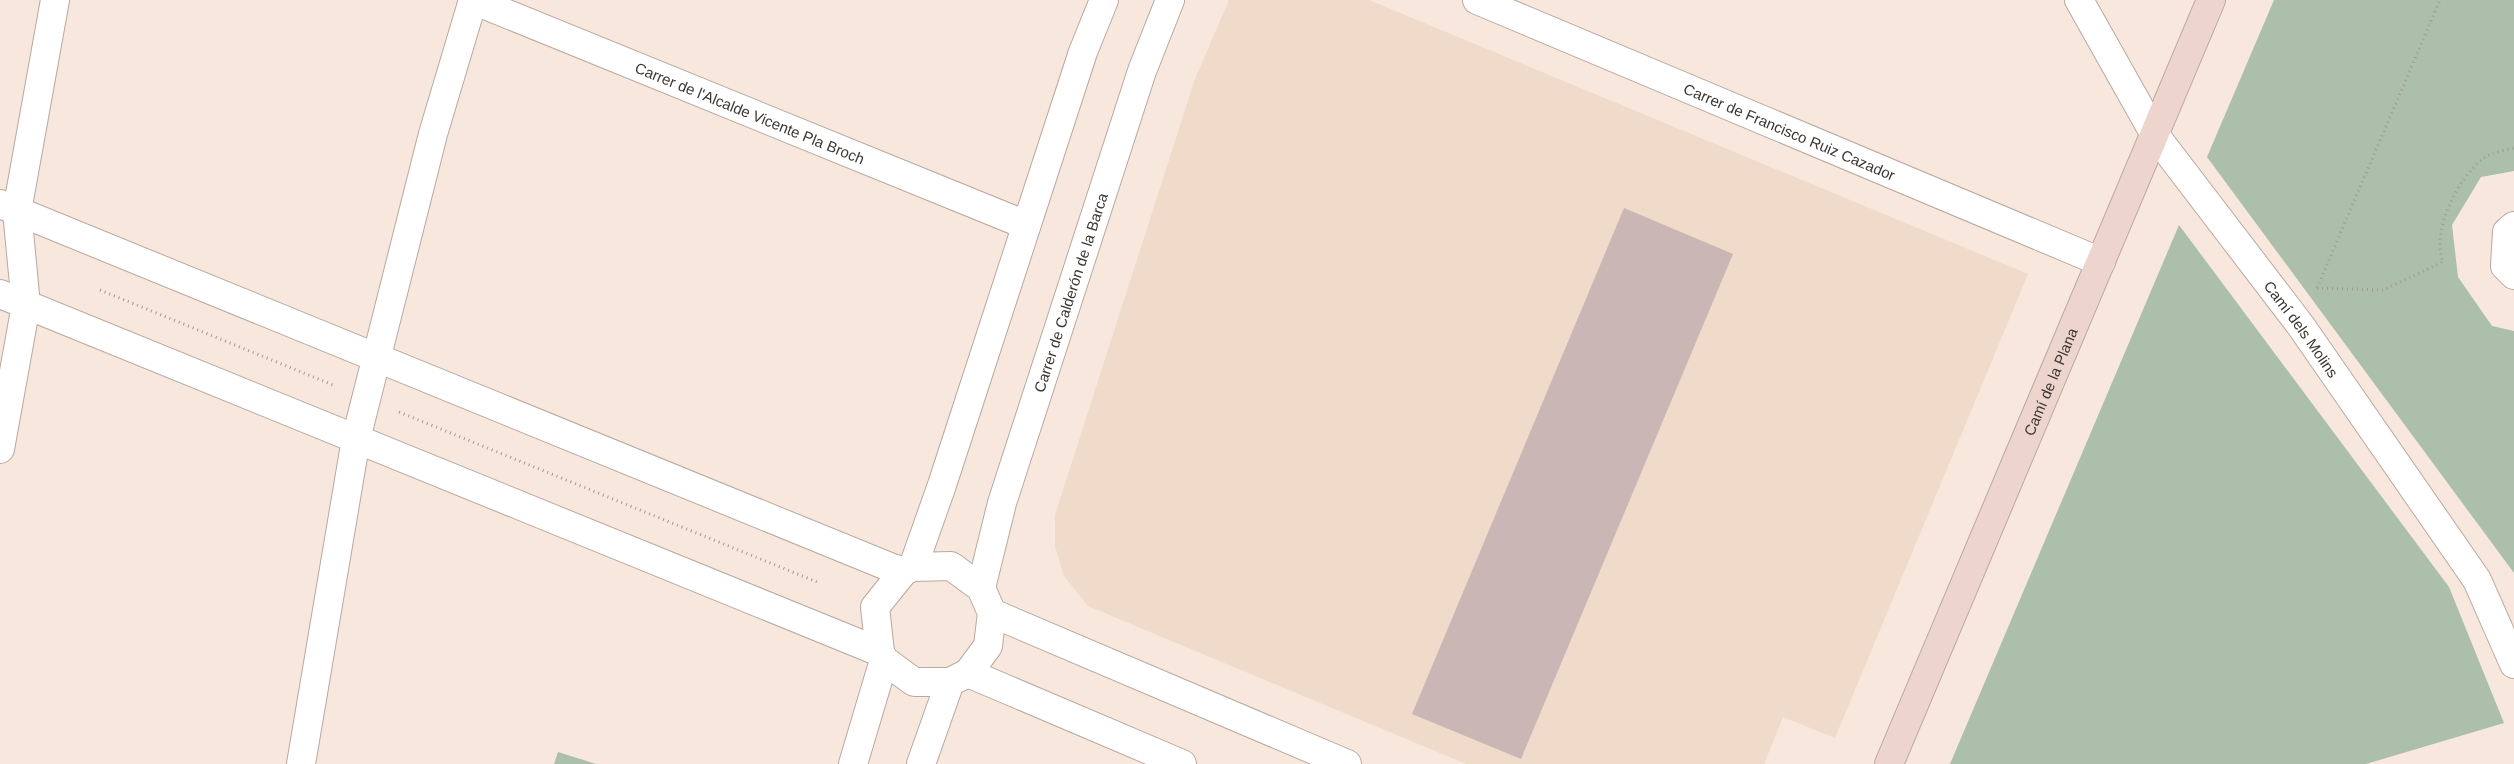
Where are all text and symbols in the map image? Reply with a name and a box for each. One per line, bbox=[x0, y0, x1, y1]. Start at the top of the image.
street label: Carrer de l'Alcalde Vicente Pla Broch bbox=[633, 58, 867, 167]
street label: Carrer de Francisco Ruiz Cazador bbox=[1681, 79, 1898, 183]
street label: Carrer de Calderón de la Barca bbox=[1030, 190, 1111, 394]
street label: Camí dels Molins bbox=[2261, 277, 2342, 380]
street label: Camí de la Plana bbox=[2020, 325, 2081, 438]

